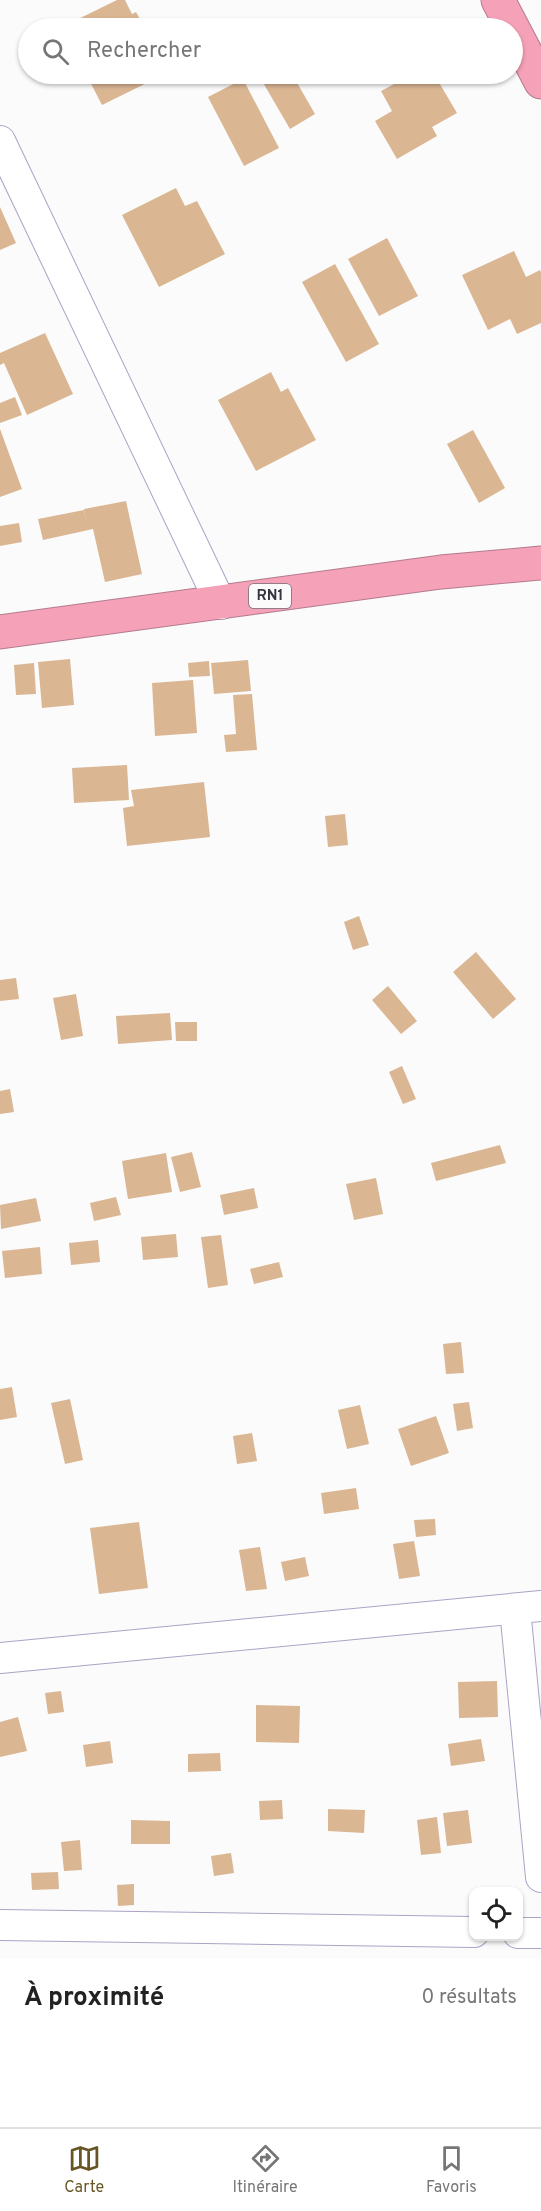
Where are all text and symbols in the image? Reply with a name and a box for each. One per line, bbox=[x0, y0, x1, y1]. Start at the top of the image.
search box bbox=[18, 18, 523, 84]
icon: search bbox=[39, 35, 72, 68]
text: Rechercher bbox=[87, 38, 201, 65]
road number: RN1 bbox=[249, 584, 291, 608]
map controls bbox=[469, 1887, 523, 1941]
button: locate bbox=[469, 1887, 523, 1941]
text: À proximité bbox=[24, 1982, 164, 2015]
text: 0 résultats bbox=[421, 1985, 517, 2011]
tab: Carte bbox=[64, 2142, 104, 2198]
tab: Itinéraire bbox=[233, 2142, 298, 2198]
tab: Favoris bbox=[426, 2142, 477, 2198]

